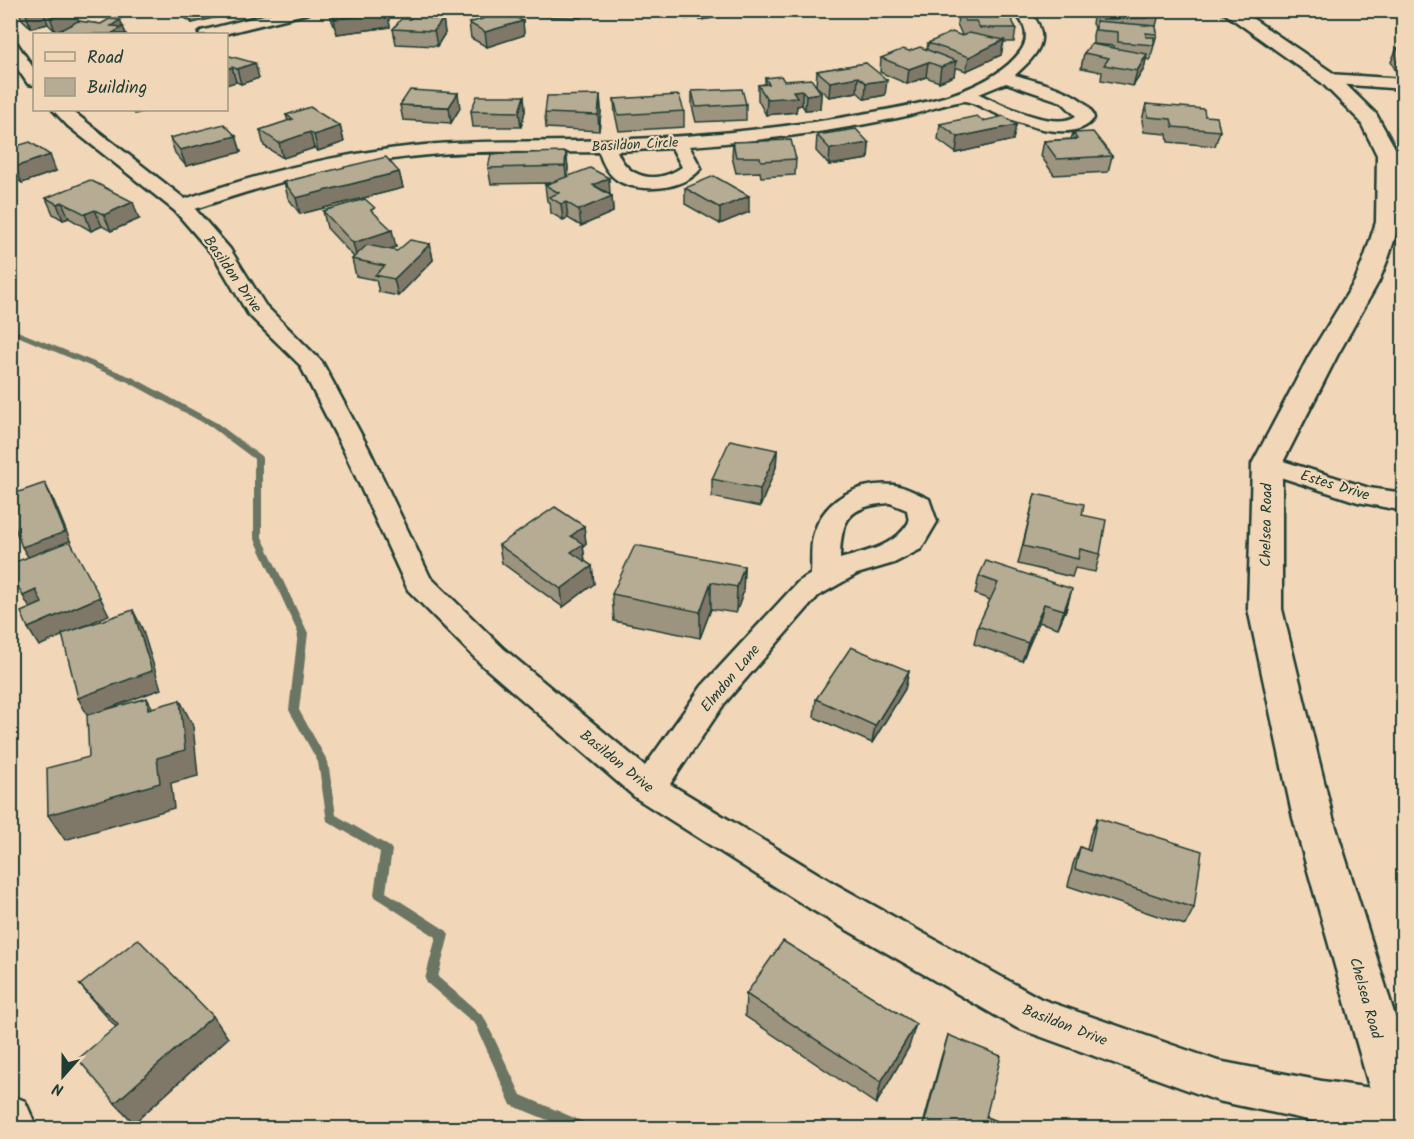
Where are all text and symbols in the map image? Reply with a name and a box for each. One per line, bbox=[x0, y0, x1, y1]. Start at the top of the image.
legend bbox=[33, 33, 228, 111]
text: Road bbox=[87, 44, 124, 73]
text: Building bbox=[87, 74, 147, 103]
street label: Basildon Circle bbox=[591, 132, 680, 158]
street label: Basildon Drive bbox=[197, 231, 268, 318]
street label: Estes Drive bbox=[1297, 464, 1373, 508]
street label: Chelsea Road bbox=[1254, 482, 1280, 567]
street label: Elmdon Lane bbox=[695, 639, 767, 718]
street label: Basildon Drive bbox=[574, 724, 659, 800]
street label: Chelsea Road bbox=[1342, 955, 1388, 1042]
street label: Basildon Drive bbox=[1018, 999, 1111, 1053]
north arrow bbox=[33, 1046, 93, 1106]
text: N bbox=[49, 1075, 67, 1102]

